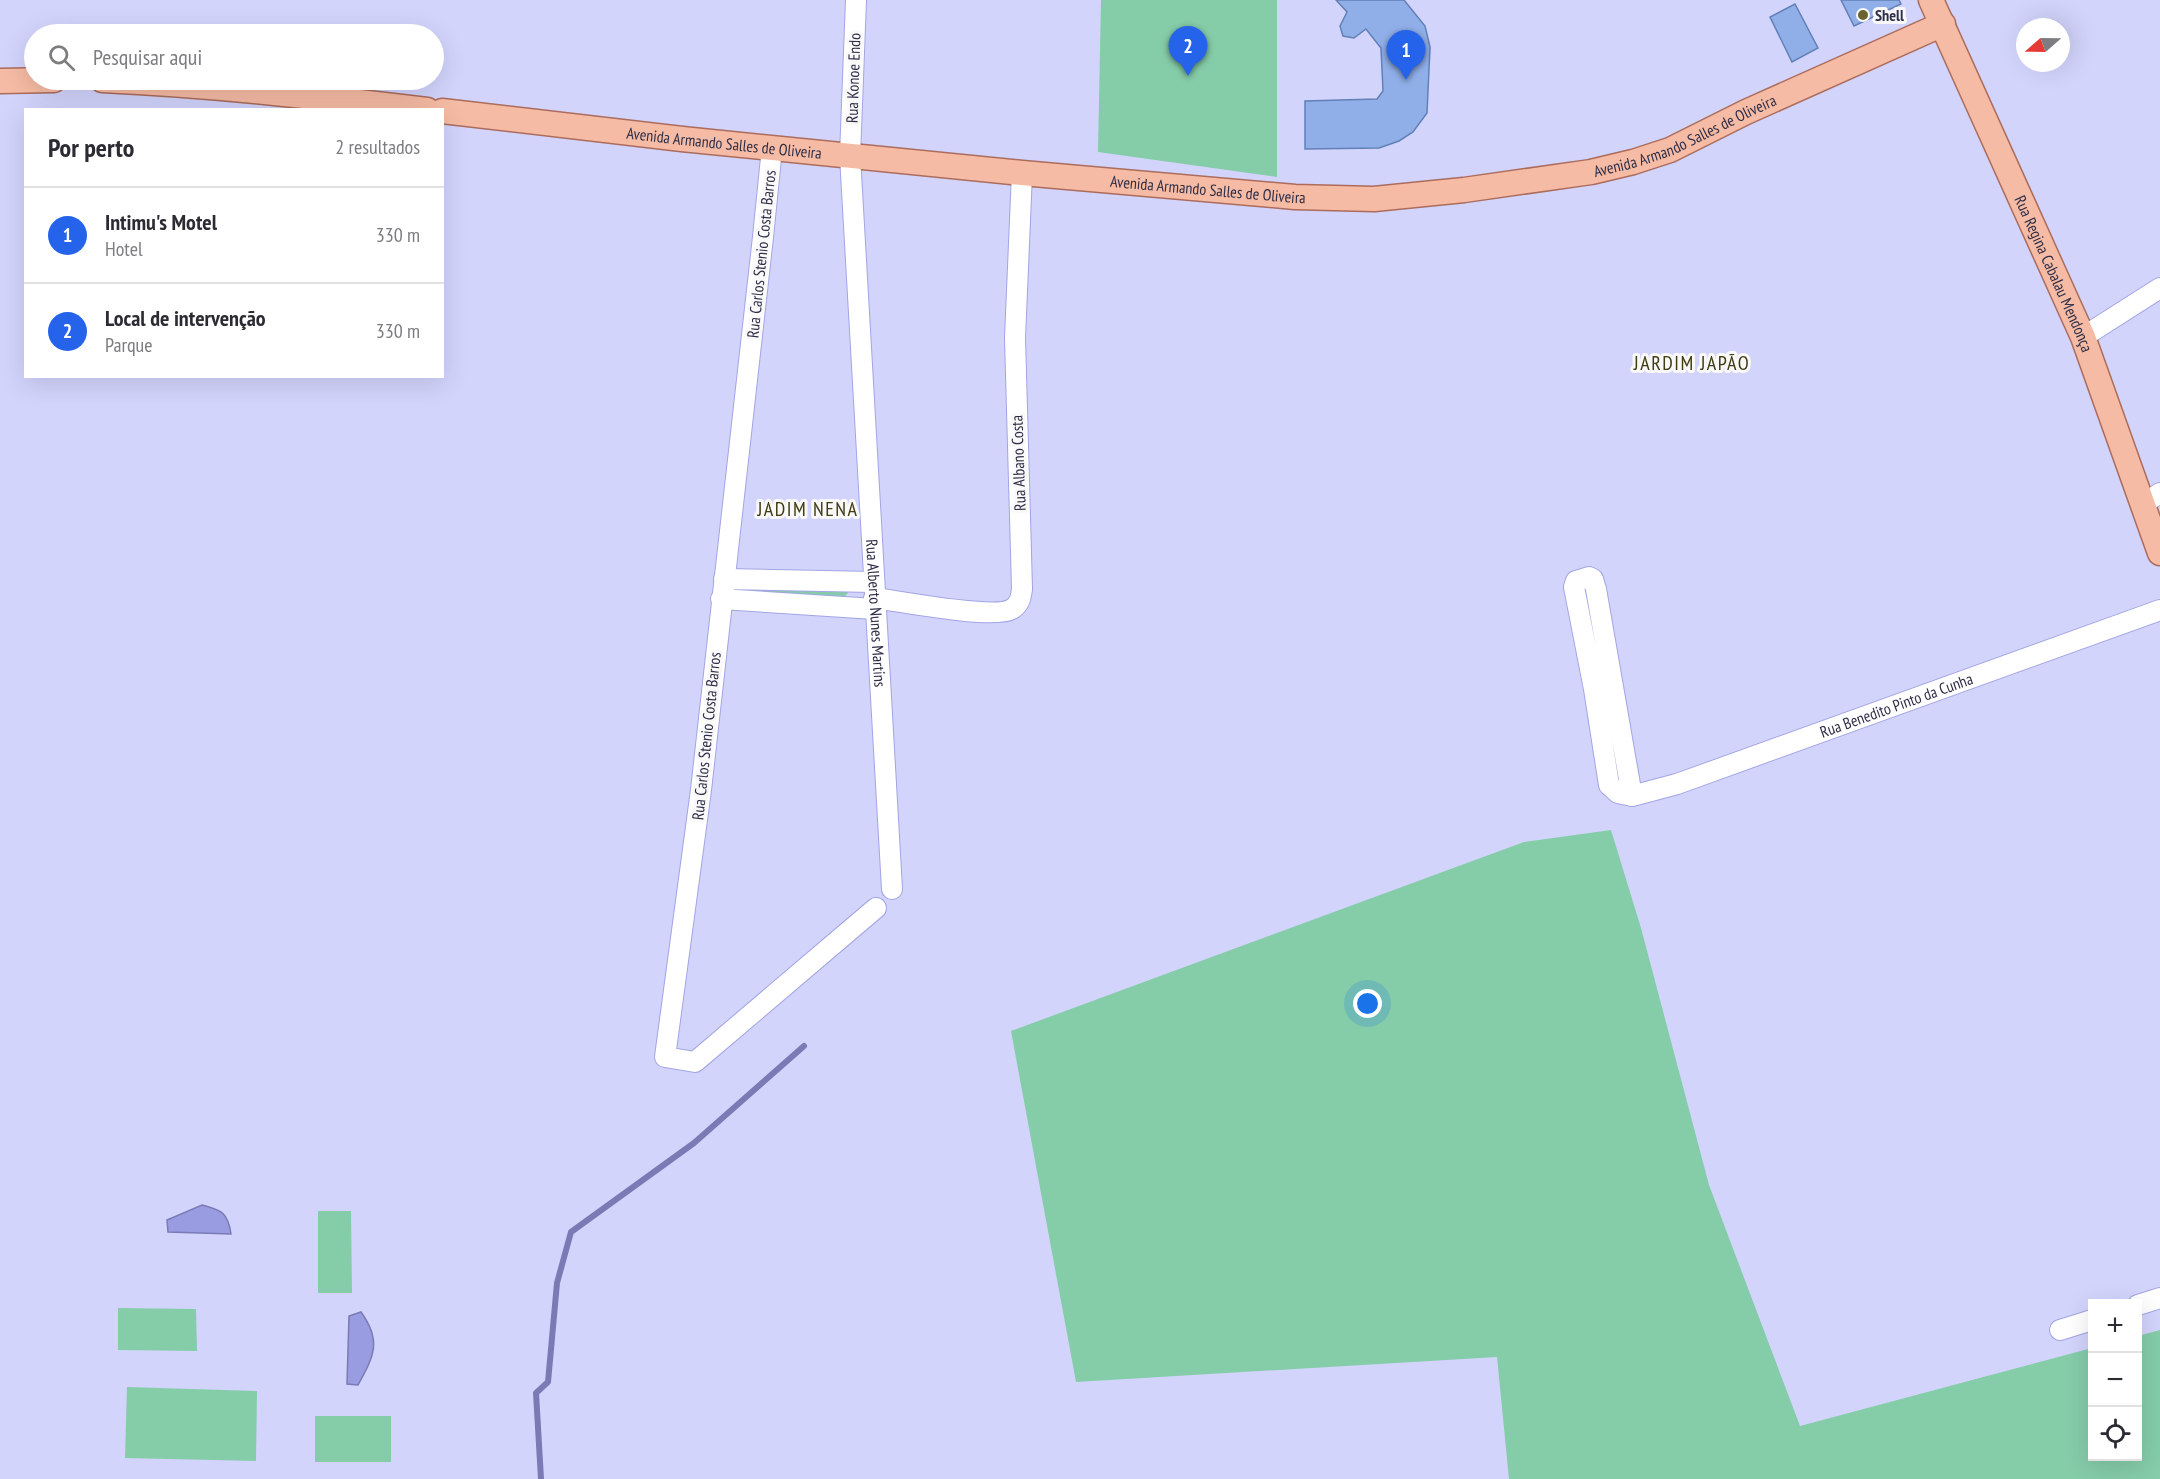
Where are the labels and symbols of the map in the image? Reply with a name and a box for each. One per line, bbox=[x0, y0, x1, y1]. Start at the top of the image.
place label: Shell bbox=[1875, 5, 1904, 25]
marker: Shell bbox=[1856, 8, 1870, 22]
north arrow bbox=[2016, 18, 2070, 72]
pin: 2 bbox=[1168, 26, 1208, 76]
pin: 1 bbox=[1386, 31, 1426, 80]
street label: Rua Konoe Endo bbox=[841, 32, 865, 123]
street label: Avenida Armando Salles de Oliveira bbox=[1591, 90, 1779, 181]
street label: Avenida Armando Salles de Oliveira bbox=[626, 123, 823, 163]
street label: Rua Carlos Stenio Costa Barros bbox=[742, 169, 780, 339]
street label: Avenida Armando Salles de Oliveira bbox=[1109, 171, 1306, 207]
street label: Rua Regina Cabalau Mendonça bbox=[2010, 192, 2097, 355]
district label: JARDIM JAPÃO bbox=[1633, 350, 1750, 376]
street label: Rua Albano Costa bbox=[1006, 415, 1030, 511]
district label: JADIM NENA bbox=[757, 496, 858, 522]
street label: Rua Alberto Nunes Martins bbox=[862, 539, 890, 688]
street label: Rua Carlos Stenio Costa Barros bbox=[687, 651, 725, 821]
street label: Rua Benedito Pinto da Cunha bbox=[1817, 668, 1975, 742]
your location bbox=[1353, 989, 1382, 1018]

